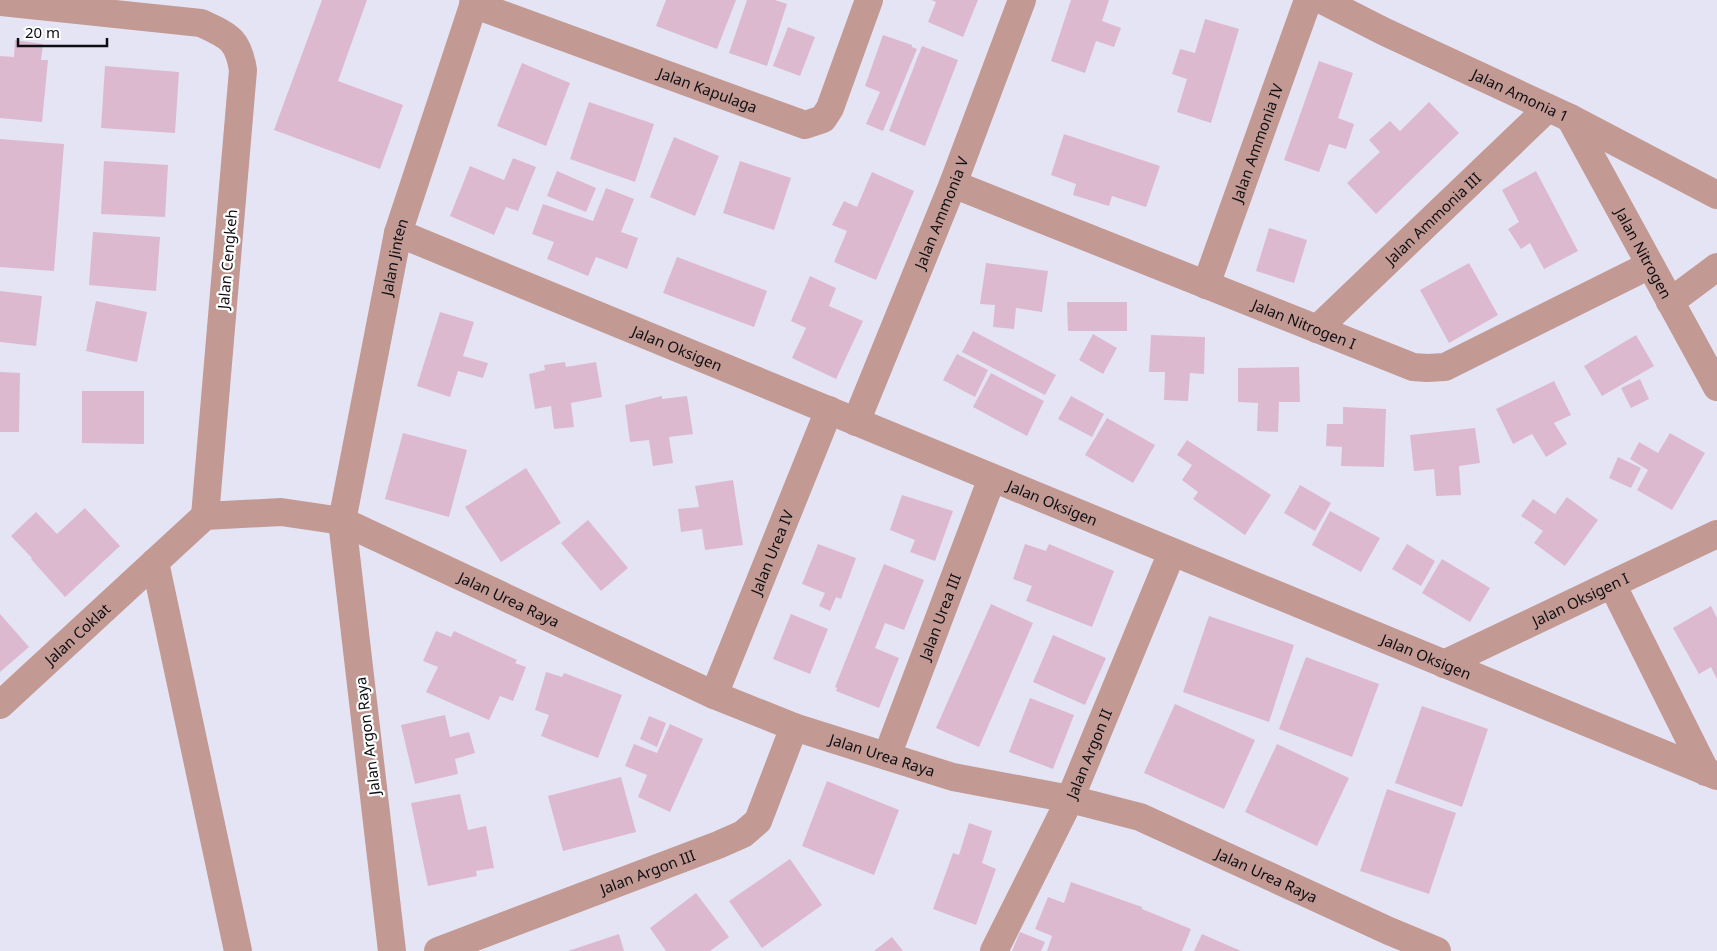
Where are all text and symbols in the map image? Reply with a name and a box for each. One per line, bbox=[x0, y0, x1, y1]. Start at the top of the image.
scale bar bbox=[18, 15, 106, 47]
text: 20 m bbox=[25, 22, 60, 42]
street label: Jalan Kapulaga bbox=[654, 62, 760, 117]
street label: Jalan Amonia 1 bbox=[1467, 63, 1572, 126]
street label: Jalan Ammonia IV bbox=[1226, 81, 1287, 207]
street label: Jalan Ammonia V bbox=[909, 154, 972, 274]
street label: Jalan Ammonia III bbox=[1379, 168, 1485, 270]
street label: Jalan Nitrogen bbox=[1610, 202, 1677, 302]
street label: Jalan Cengkeh bbox=[212, 208, 241, 312]
street label: Jalan Jinten bbox=[376, 216, 412, 299]
street label: Jalan Nitrogen I bbox=[1248, 293, 1359, 353]
street label: Jalan Oksigen bbox=[627, 320, 725, 375]
street label: Jalan Oksigen bbox=[1003, 474, 1101, 530]
street label: Jalan Urea IV bbox=[745, 507, 798, 599]
street label: Jalan Urea Raya bbox=[453, 566, 563, 631]
street label: Jalan Oksigen I bbox=[1527, 568, 1632, 631]
street label: Jalan Urea III bbox=[914, 571, 965, 665]
street label: Jalan Coklat bbox=[39, 598, 115, 670]
street label: Jalan Oksigen bbox=[1376, 628, 1474, 684]
street label: Jalan Argon Raya bbox=[350, 676, 384, 798]
street label: Jalan Argon II bbox=[1061, 706, 1116, 803]
street label: Jalan Urea Raya bbox=[825, 728, 938, 781]
street label: Jalan Urea Raya bbox=[1211, 842, 1321, 907]
street label: Jalan Argon III bbox=[595, 845, 698, 900]

